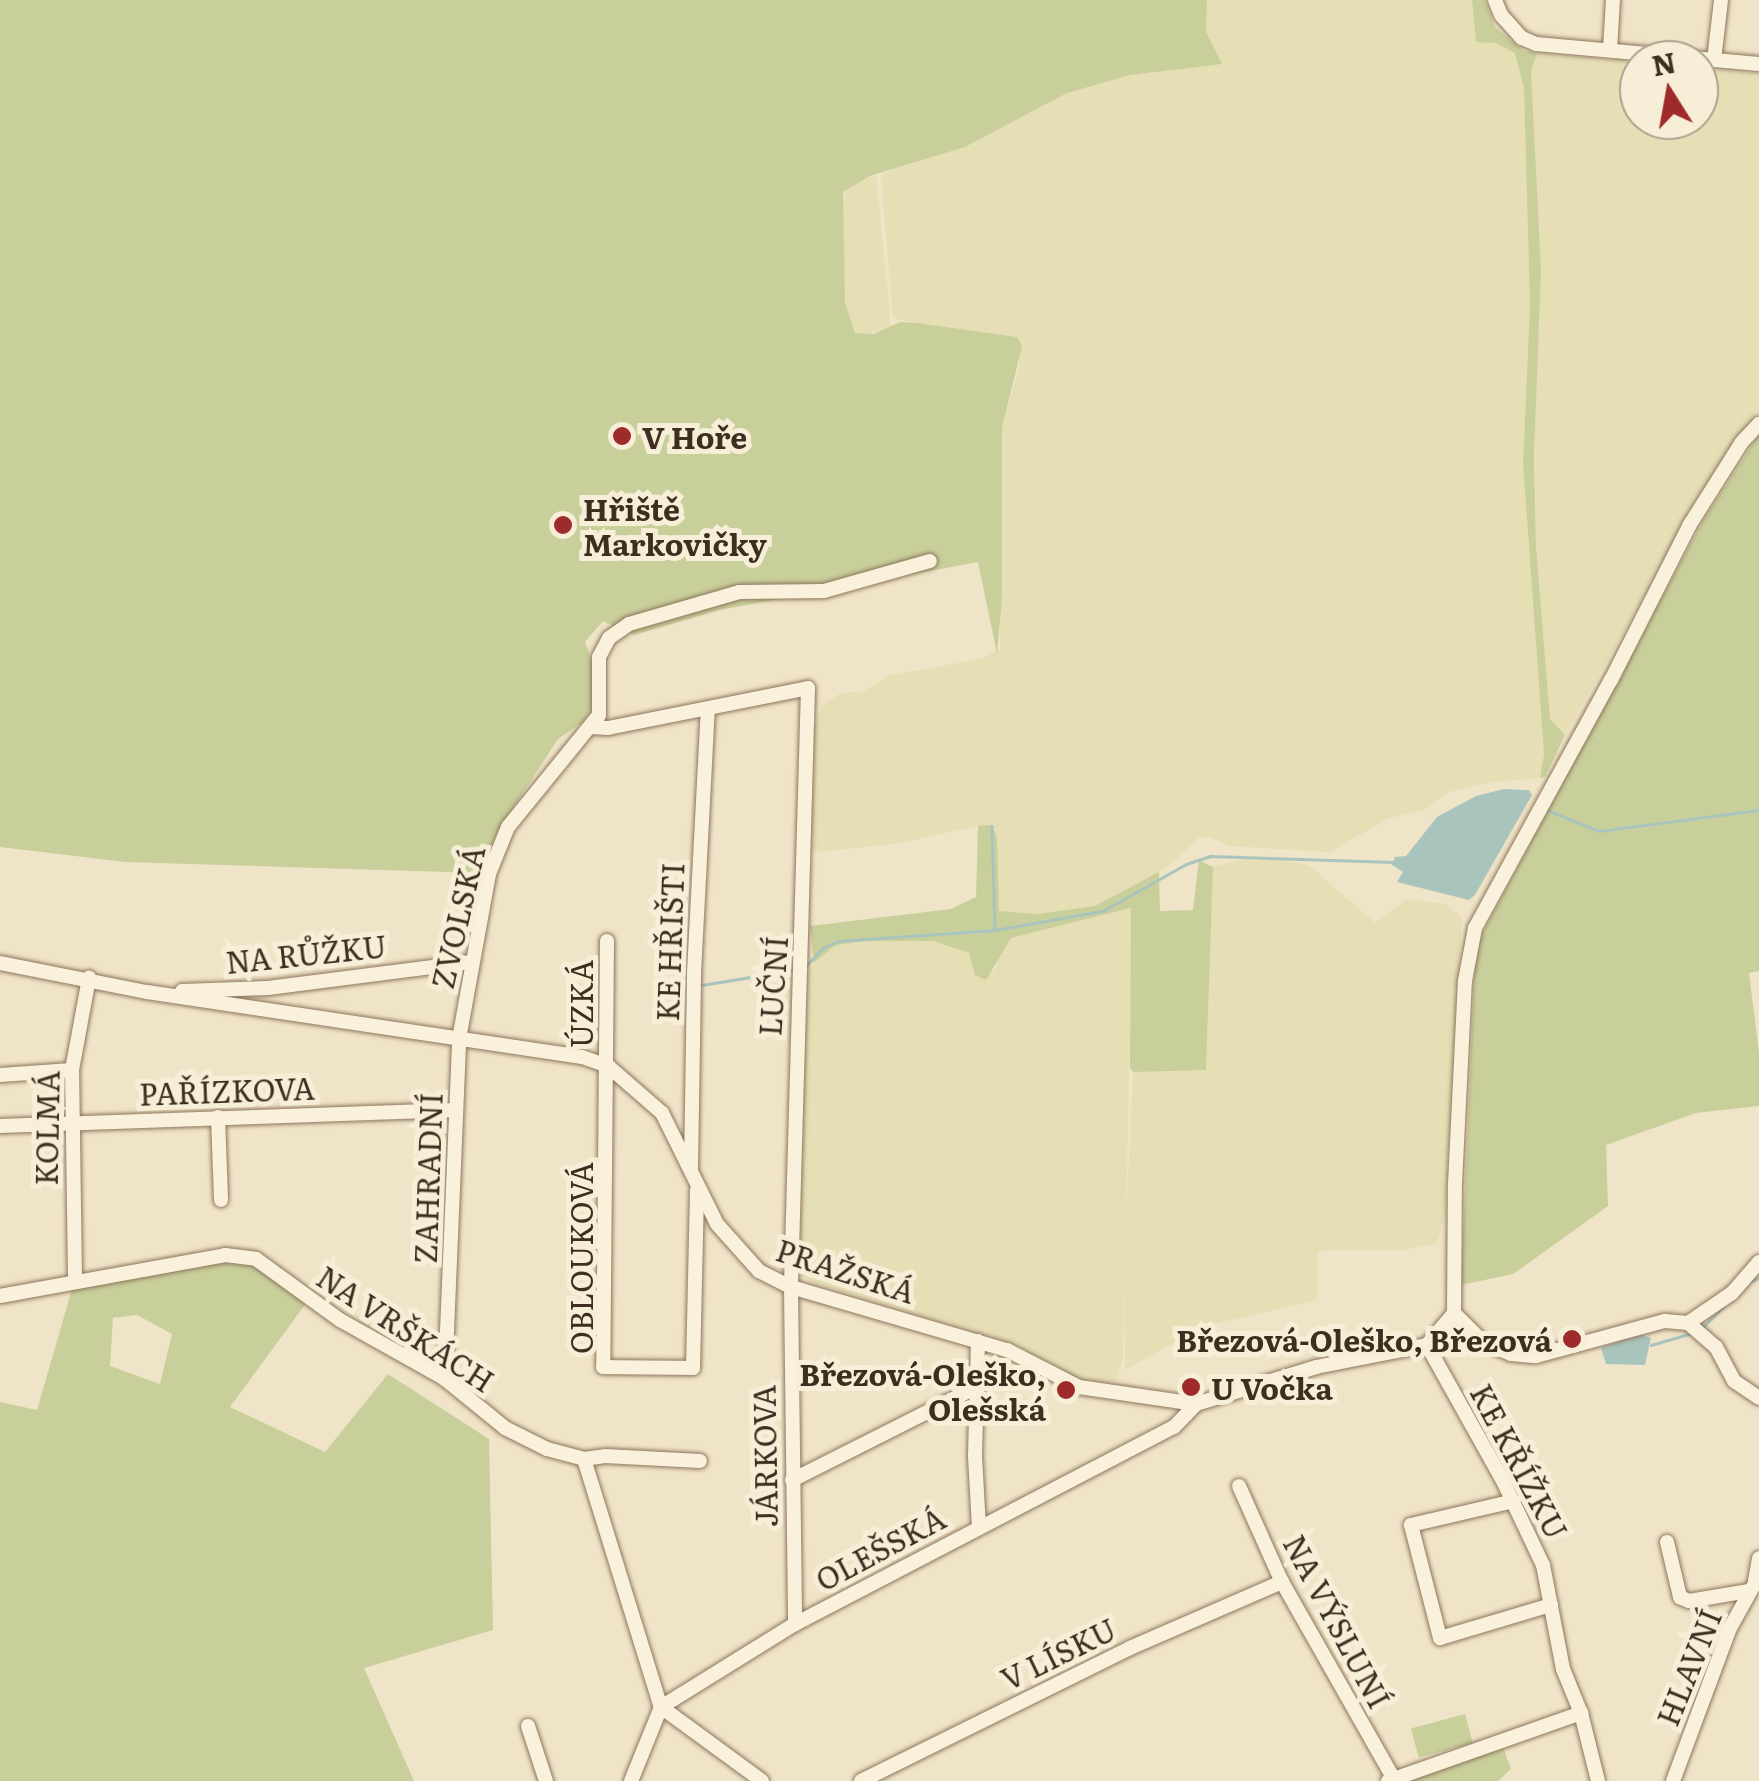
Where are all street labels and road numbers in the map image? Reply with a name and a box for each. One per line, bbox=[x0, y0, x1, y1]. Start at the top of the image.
street label: ZVOLSKÁ bbox=[423, 842, 491, 992]
street label: KE HŘIŠTI bbox=[648, 862, 690, 1022]
street label: NA RŮŽKU bbox=[224, 927, 388, 979]
street label: LUČNÍ bbox=[751, 935, 793, 1037]
street label: ÚZKÁ bbox=[562, 960, 598, 1048]
street label: PAŘÍZKOVA bbox=[139, 1069, 315, 1111]
street label: KOLMÁ bbox=[27, 1070, 65, 1186]
street label: ZAHRADNÍ bbox=[406, 1092, 448, 1264]
street label: OBLOUKOVÁ bbox=[562, 1162, 598, 1354]
street label: PRAŽSKÁ bbox=[772, 1231, 920, 1309]
street label: NA VRŠKÁCH bbox=[311, 1258, 501, 1398]
street label: KE KŘÍŽKU bbox=[1464, 1377, 1576, 1545]
street label: JÁRKOVA bbox=[745, 1385, 783, 1527]
street label: OLEŠSKÁ bbox=[809, 1499, 951, 1597]
street label: NA VÝSLUNÍ bbox=[1277, 1528, 1399, 1714]
street label: HLAVNÍ bbox=[1648, 1603, 1728, 1731]
street label: V LÍSKU bbox=[995, 1610, 1121, 1696]

